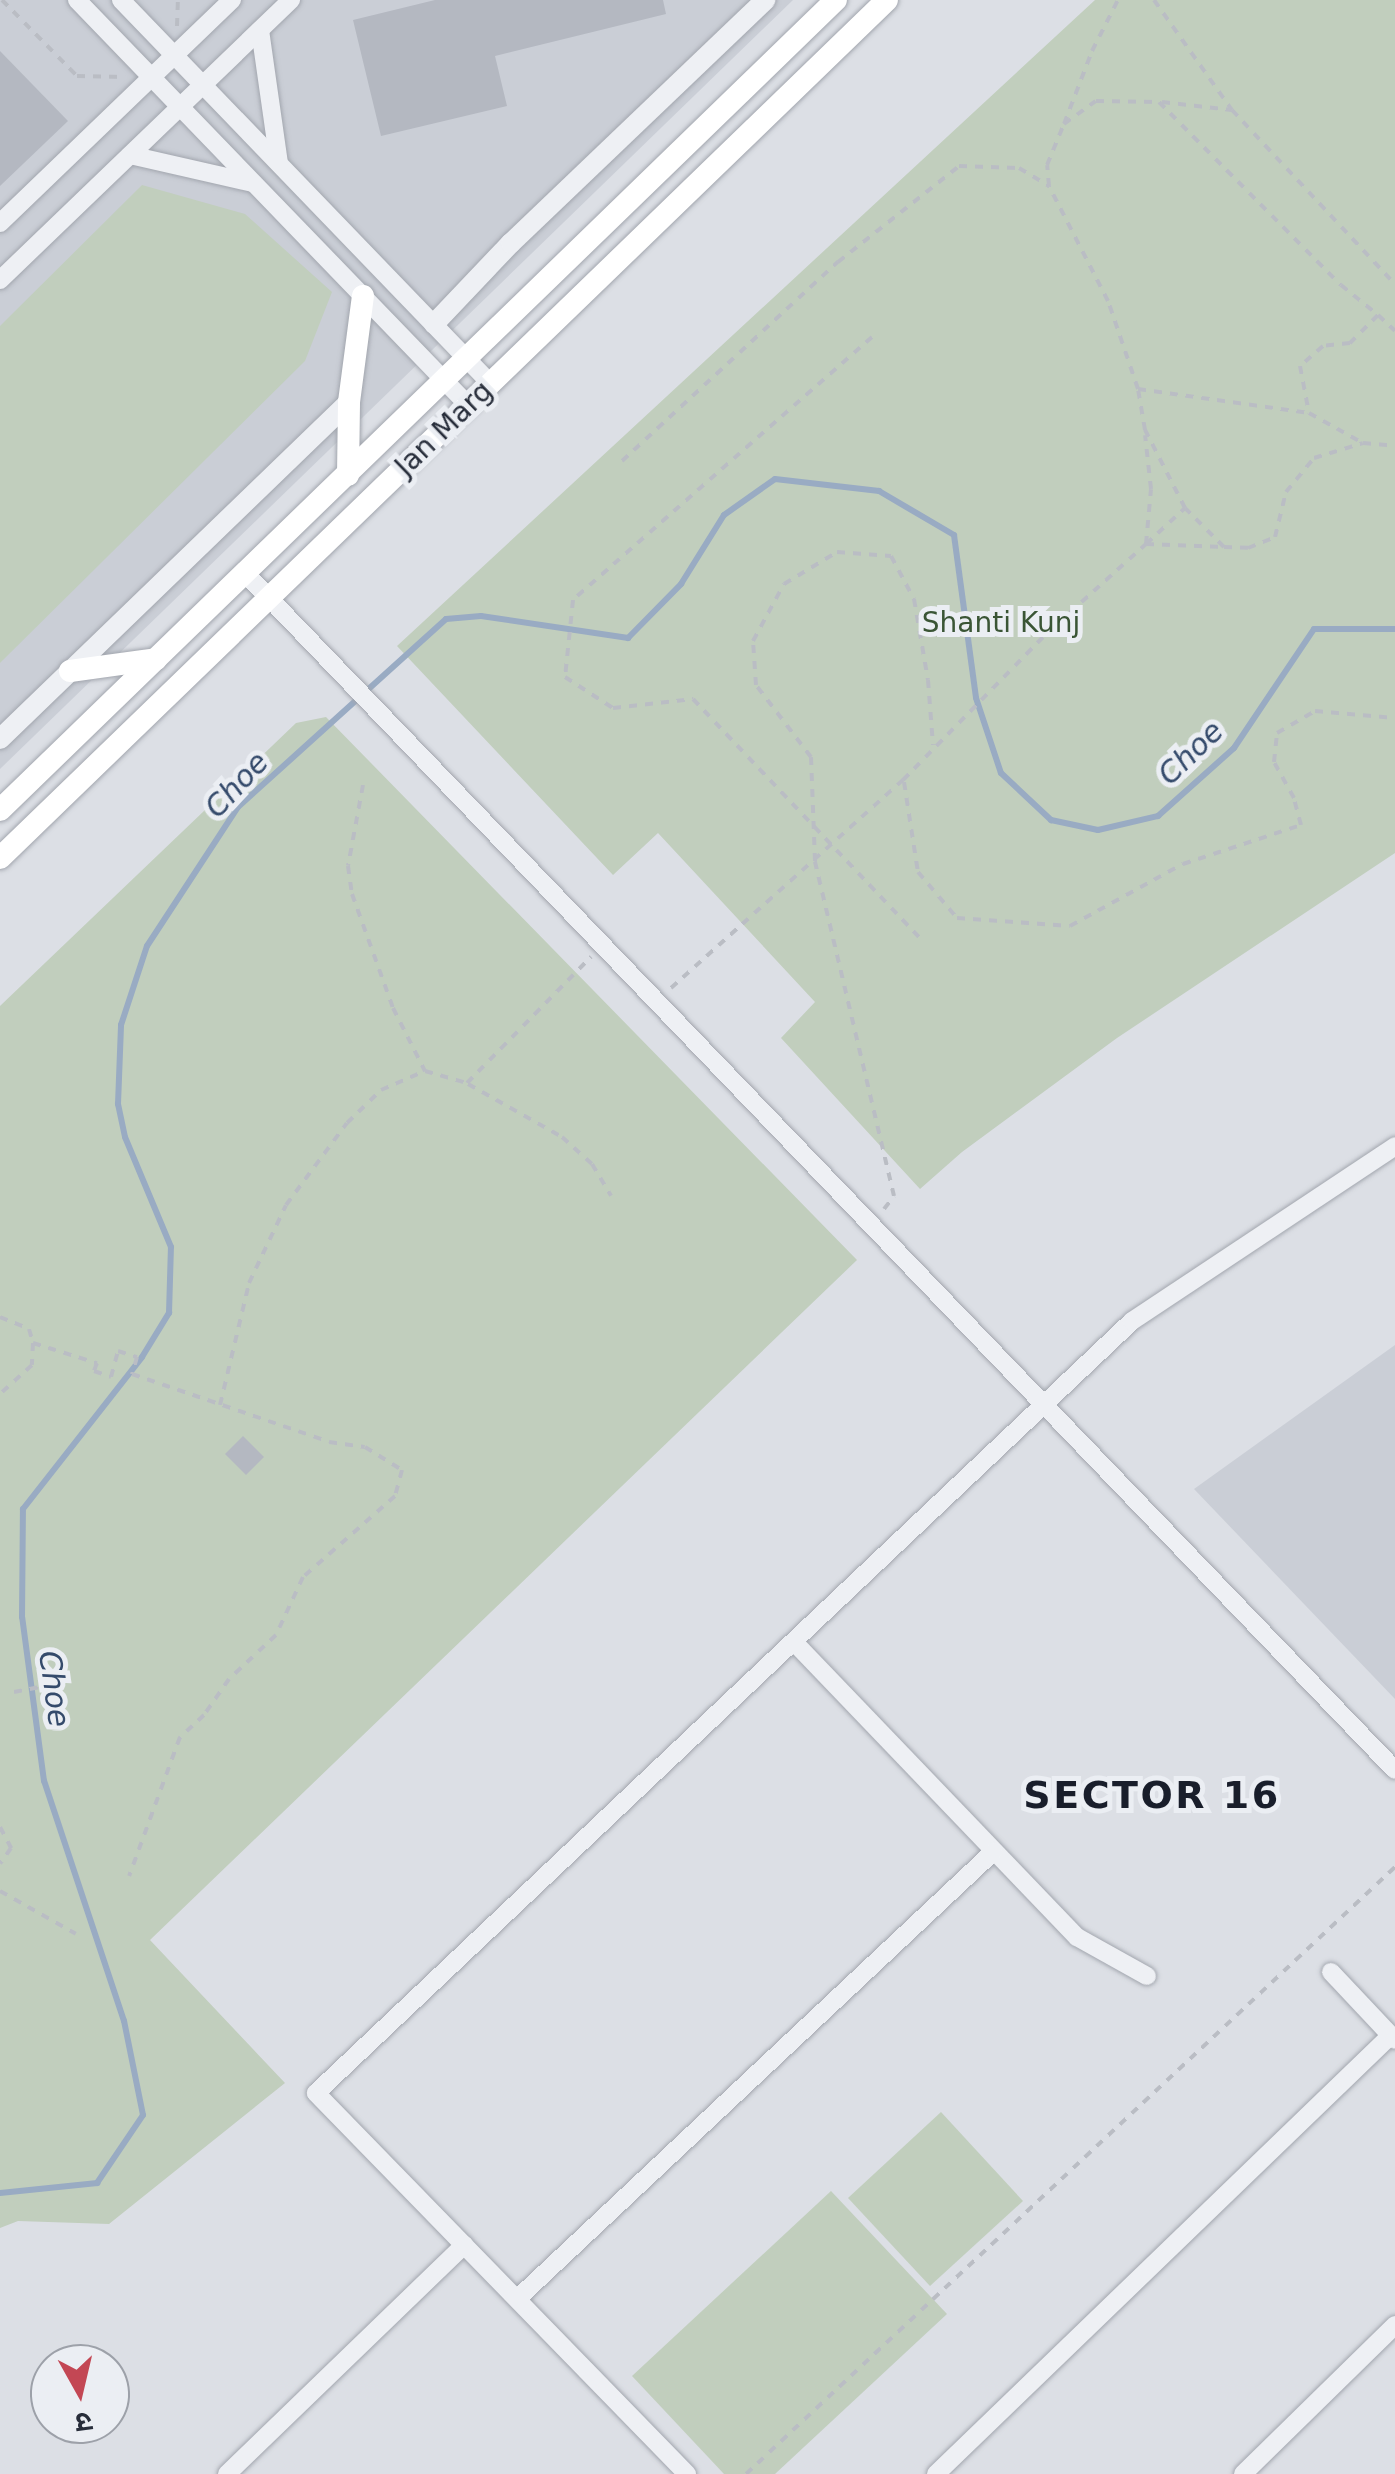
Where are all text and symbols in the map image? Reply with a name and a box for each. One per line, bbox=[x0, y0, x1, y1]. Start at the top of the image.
street label: Jan Marg bbox=[388, 374, 500, 484]
park label: Shanti Kunj bbox=[922, 606, 1080, 640]
water label: Choe bbox=[1151, 713, 1231, 793]
water label: Choe bbox=[198, 745, 276, 825]
water label: Choe bbox=[31, 1648, 77, 1730]
district label: SECTOR 16 bbox=[1023, 1773, 1281, 1819]
north arrow bbox=[30, 2344, 130, 2444]
text: उ bbox=[74, 2405, 94, 2440]

